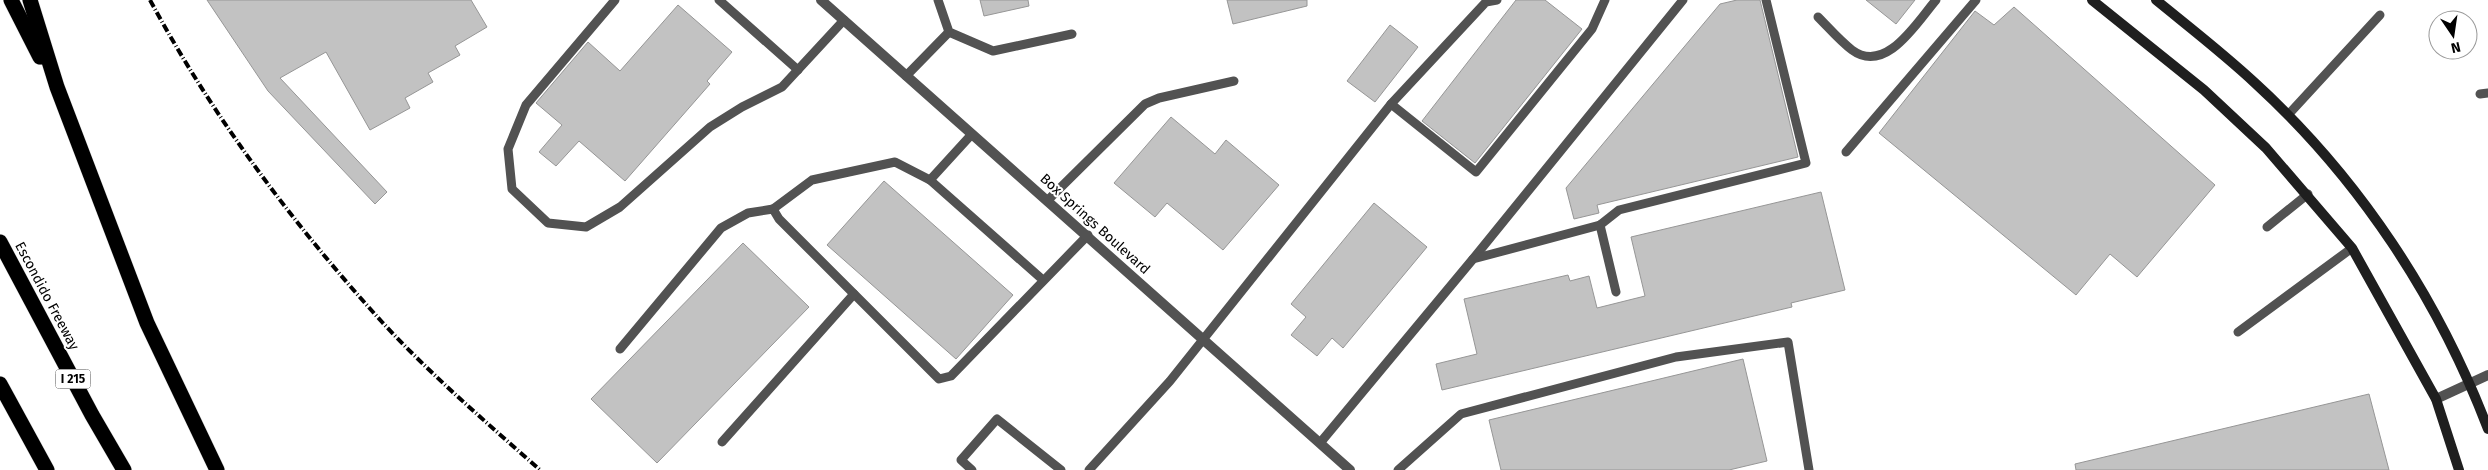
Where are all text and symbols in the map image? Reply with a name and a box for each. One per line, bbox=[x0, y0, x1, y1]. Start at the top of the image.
north arrow bbox=[2428, 10, 2478, 60]
text: N bbox=[2449, 38, 2462, 57]
street label: Box Springs Boulevard bbox=[1037, 170, 1153, 278]
street label: Escondido Freeway bbox=[11, 239, 83, 353]
road number: I 215 bbox=[56, 369, 90, 388]

